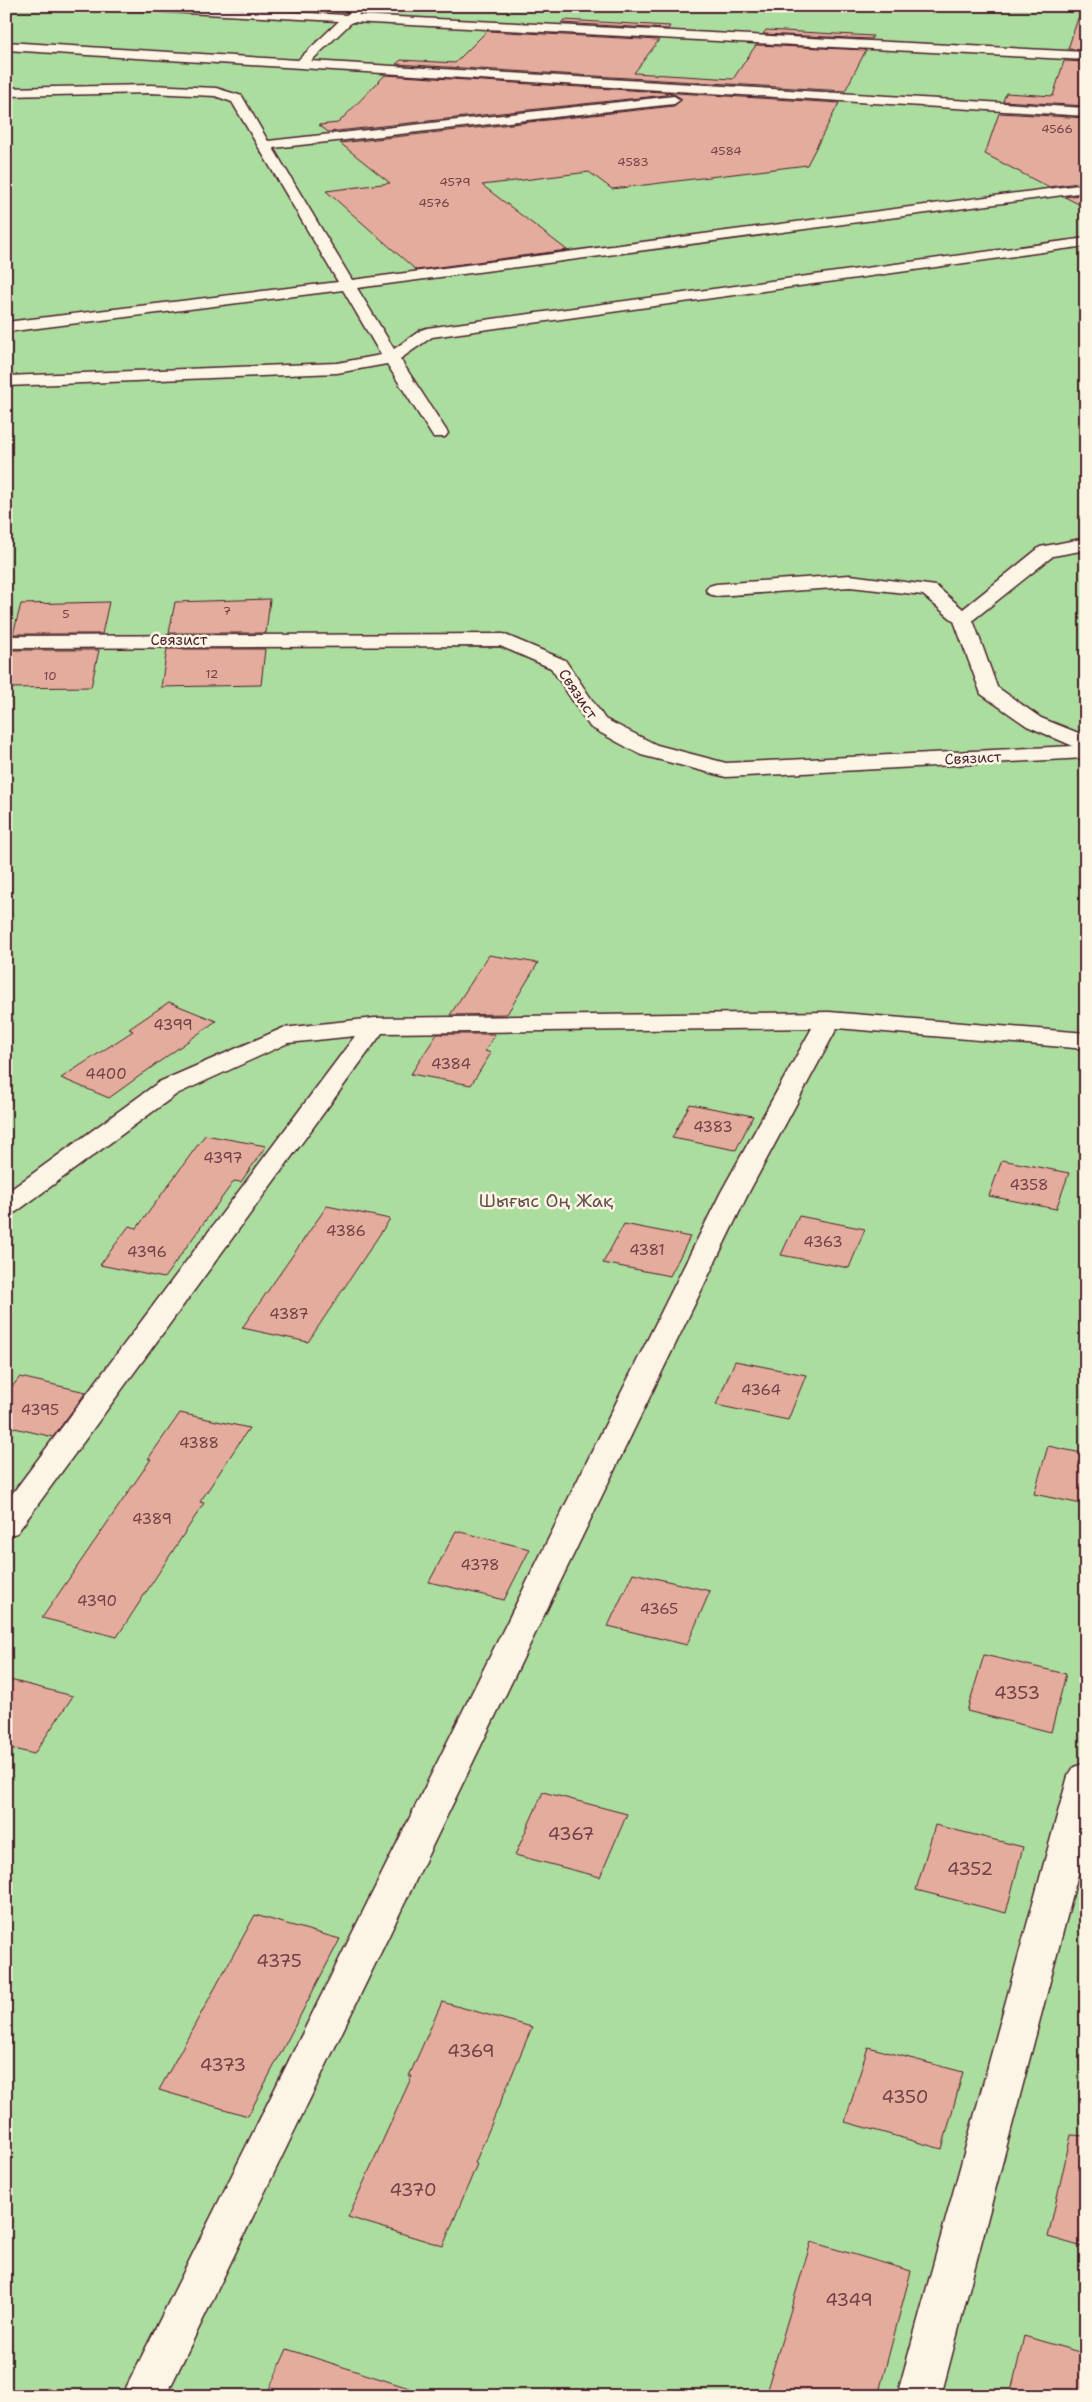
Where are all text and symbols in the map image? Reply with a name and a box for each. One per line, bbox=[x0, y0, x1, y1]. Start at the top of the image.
house number: 4566 bbox=[1041, 121, 1073, 137]
house number: 4584 bbox=[710, 143, 742, 159]
house number: 4583 bbox=[617, 154, 649, 170]
house number: 4579 bbox=[439, 174, 471, 190]
house number: 4576 bbox=[418, 195, 450, 211]
house number: 7 bbox=[223, 603, 231, 619]
house number: 5 bbox=[62, 606, 70, 622]
street label: Связист bbox=[151, 630, 208, 650]
street label: Связист bbox=[554, 665, 602, 723]
house number: 12 bbox=[206, 666, 218, 682]
house number: 10 bbox=[43, 668, 57, 684]
street label: Связист bbox=[944, 747, 1002, 769]
house number: 4399 bbox=[153, 1015, 193, 1035]
house number: 4384 bbox=[431, 1054, 471, 1074]
house number: 4400 bbox=[85, 1064, 127, 1084]
house number: 4383 bbox=[693, 1117, 733, 1137]
house number: 4397 bbox=[203, 1148, 243, 1168]
house number: 4358 bbox=[1010, 1175, 1048, 1195]
park label: Шығыс Оң Жақ bbox=[479, 1189, 613, 1213]
house number: 4386 bbox=[326, 1221, 366, 1241]
house number: 4363 bbox=[803, 1232, 843, 1252]
house number: 4381 bbox=[629, 1240, 665, 1260]
house number: 4396 bbox=[127, 1242, 167, 1262]
house number: 4387 bbox=[269, 1304, 309, 1324]
house number: 4364 bbox=[741, 1380, 781, 1400]
house number: 4395 bbox=[21, 1400, 59, 1420]
house number: 4388 bbox=[179, 1433, 219, 1453]
house number: 4389 bbox=[132, 1509, 172, 1529]
house number: 4378 bbox=[460, 1555, 500, 1575]
house number: 4390 bbox=[77, 1591, 117, 1611]
house number: 4365 bbox=[640, 1599, 678, 1619]
house number: 4353 bbox=[994, 1681, 1040, 1705]
house number: 4367 bbox=[548, 1822, 594, 1846]
house number: 4352 bbox=[947, 1857, 993, 1881]
house number: 4375 bbox=[256, 1949, 302, 1973]
house number: 4369 bbox=[447, 2039, 495, 2063]
house number: 4373 bbox=[200, 2053, 246, 2077]
house number: 4350 bbox=[882, 2085, 928, 2109]
house number: 4370 bbox=[389, 2178, 437, 2202]
house number: 4349 bbox=[825, 2288, 873, 2312]

